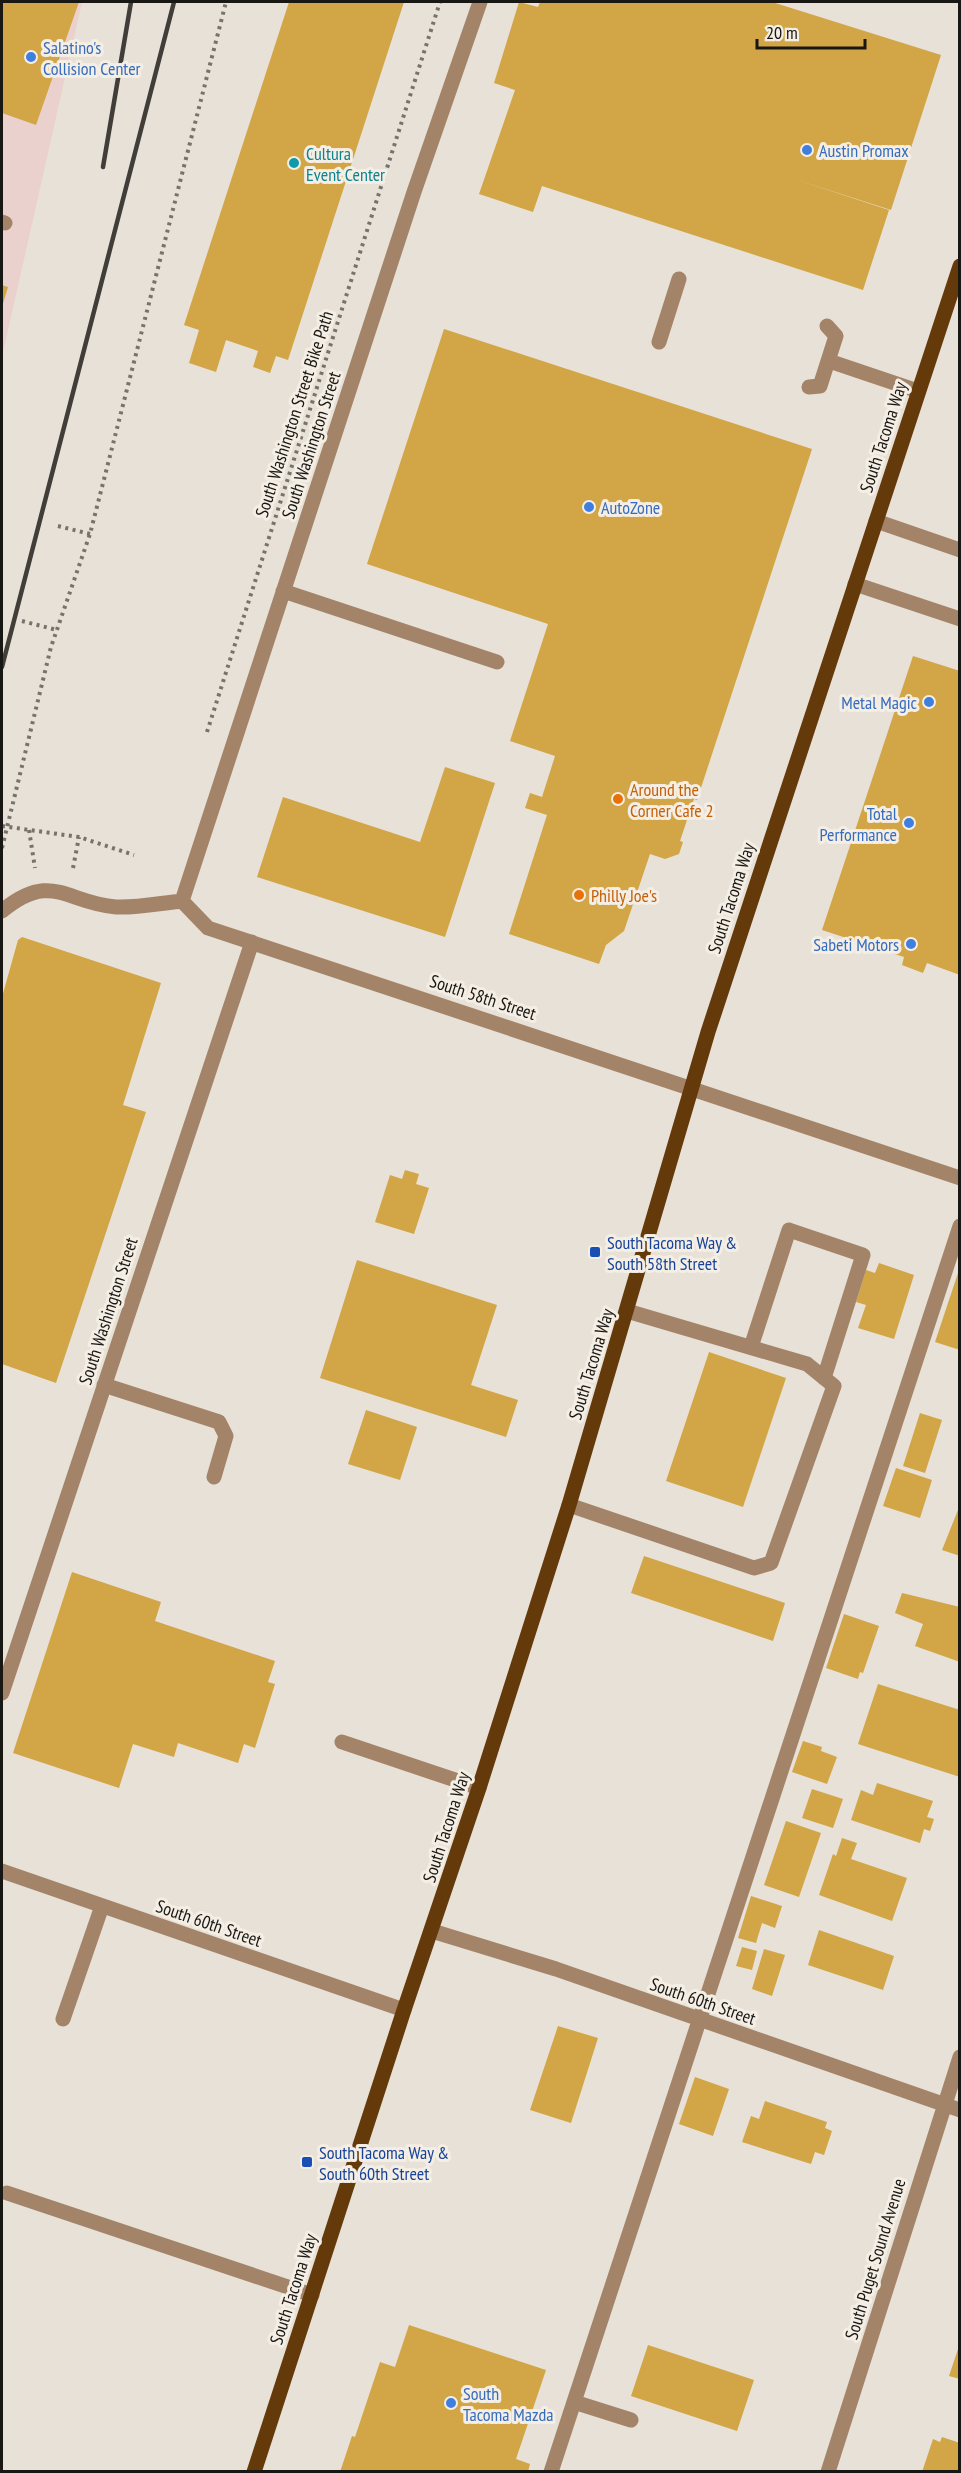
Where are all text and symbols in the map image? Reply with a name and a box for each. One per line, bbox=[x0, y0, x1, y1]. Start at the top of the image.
scale bar bbox=[757, 12, 865, 50]
text: 20 m bbox=[766, 21, 798, 44]
place label: Salatino's Collision Center bbox=[43, 36, 141, 80]
marker: Salatino's Collision Center bbox=[24, 50, 38, 64]
place label: Austin Promax bbox=[819, 139, 909, 162]
place label: Cultura Event Center bbox=[306, 142, 385, 186]
marker: Austin Promax bbox=[800, 143, 814, 157]
marker: Cultura Event Center bbox=[287, 156, 301, 170]
street label: South Washington Street Bike Path bbox=[250, 308, 338, 520]
street label: South Washington Street bbox=[277, 369, 345, 521]
street label: South Tacoma Way bbox=[854, 379, 912, 495]
place label: AutoZone bbox=[601, 496, 660, 519]
marker: AutoZone bbox=[582, 500, 596, 514]
place label: Metal Magic bbox=[841, 691, 918, 714]
marker: Metal Magic bbox=[922, 695, 936, 709]
place label: Around the Corner Cafe 2 bbox=[630, 778, 714, 822]
marker: Around the Corner Cafe 2 bbox=[611, 792, 625, 806]
place label: Total Performance bbox=[819, 802, 898, 846]
marker: Total Performance bbox=[902, 816, 916, 830]
street label: South Tacoma Way bbox=[702, 840, 760, 956]
place label: Philly Joe's bbox=[591, 884, 657, 907]
marker: Philly Joe's bbox=[572, 888, 586, 902]
place label: Sabeti Motors bbox=[813, 933, 899, 956]
marker: Sabeti Motors bbox=[904, 937, 918, 951]
street label: South 58th Street bbox=[427, 969, 539, 1025]
place label: South Tacoma Way & South 58th Street bbox=[607, 1231, 737, 1275]
street label: South Washington Street bbox=[73, 1234, 143, 1388]
marker: South Tacoma Way & South 58th Street bbox=[588, 1245, 602, 1259]
street label: South Tacoma Way bbox=[563, 1305, 619, 1422]
street label: South Tacoma Way bbox=[417, 1769, 475, 1885]
street label: South 60th Street bbox=[153, 1894, 265, 1952]
street label: South 60th Street bbox=[647, 1972, 759, 2030]
place label: South Tacoma Way & South 60th Street bbox=[319, 2141, 449, 2185]
marker: South Tacoma Way & South 60th Street bbox=[300, 2155, 314, 2169]
street label: South Puget Sound Avenue bbox=[840, 2176, 910, 2342]
street label: South Tacoma Way bbox=[264, 2231, 322, 2347]
place label: South Tacoma Mazda bbox=[463, 2382, 553, 2426]
marker: South Tacoma Mazda bbox=[444, 2396, 458, 2410]

